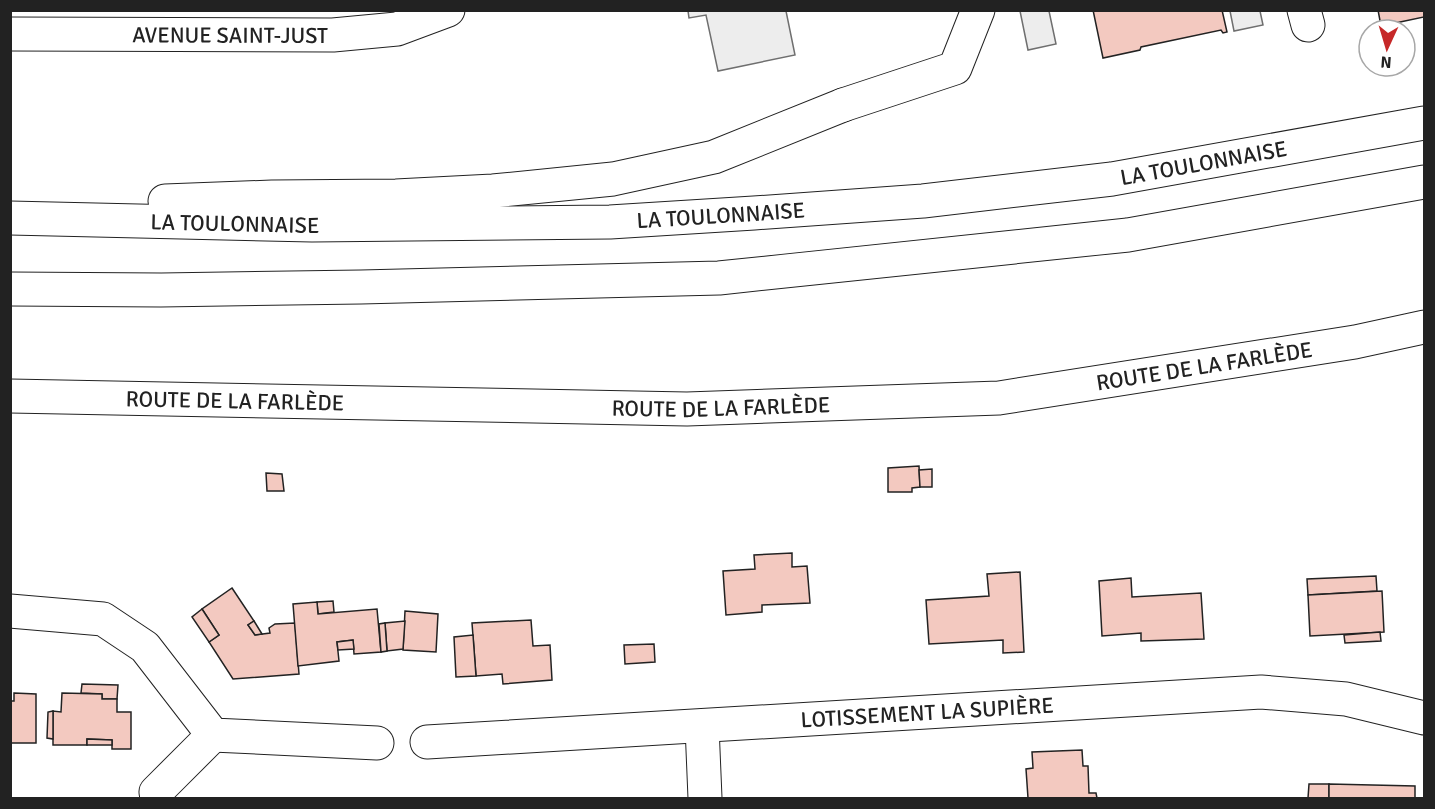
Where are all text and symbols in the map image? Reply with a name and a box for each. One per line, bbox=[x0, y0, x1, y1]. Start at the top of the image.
north arrow bbox=[1357, 18, 1417, 78]
street label: AVENUE SAINT-JUST bbox=[132, 21, 328, 48]
text: N bbox=[1380, 52, 1392, 72]
street label: LA TOULONNAISE bbox=[1118, 134, 1289, 191]
street label: LA TOULONNAISE bbox=[636, 196, 806, 234]
street label: LA TOULONNAISE bbox=[150, 208, 319, 239]
street label: ROUTE DE LA FARLÈDE bbox=[1094, 335, 1314, 396]
street label: ROUTE DE LA FARLÈDE bbox=[125, 385, 344, 416]
street label: ROUTE DE LA FARLÈDE bbox=[611, 390, 831, 423]
street label: LOTISSEMENT LA SUPIÈRE bbox=[800, 691, 1054, 733]

